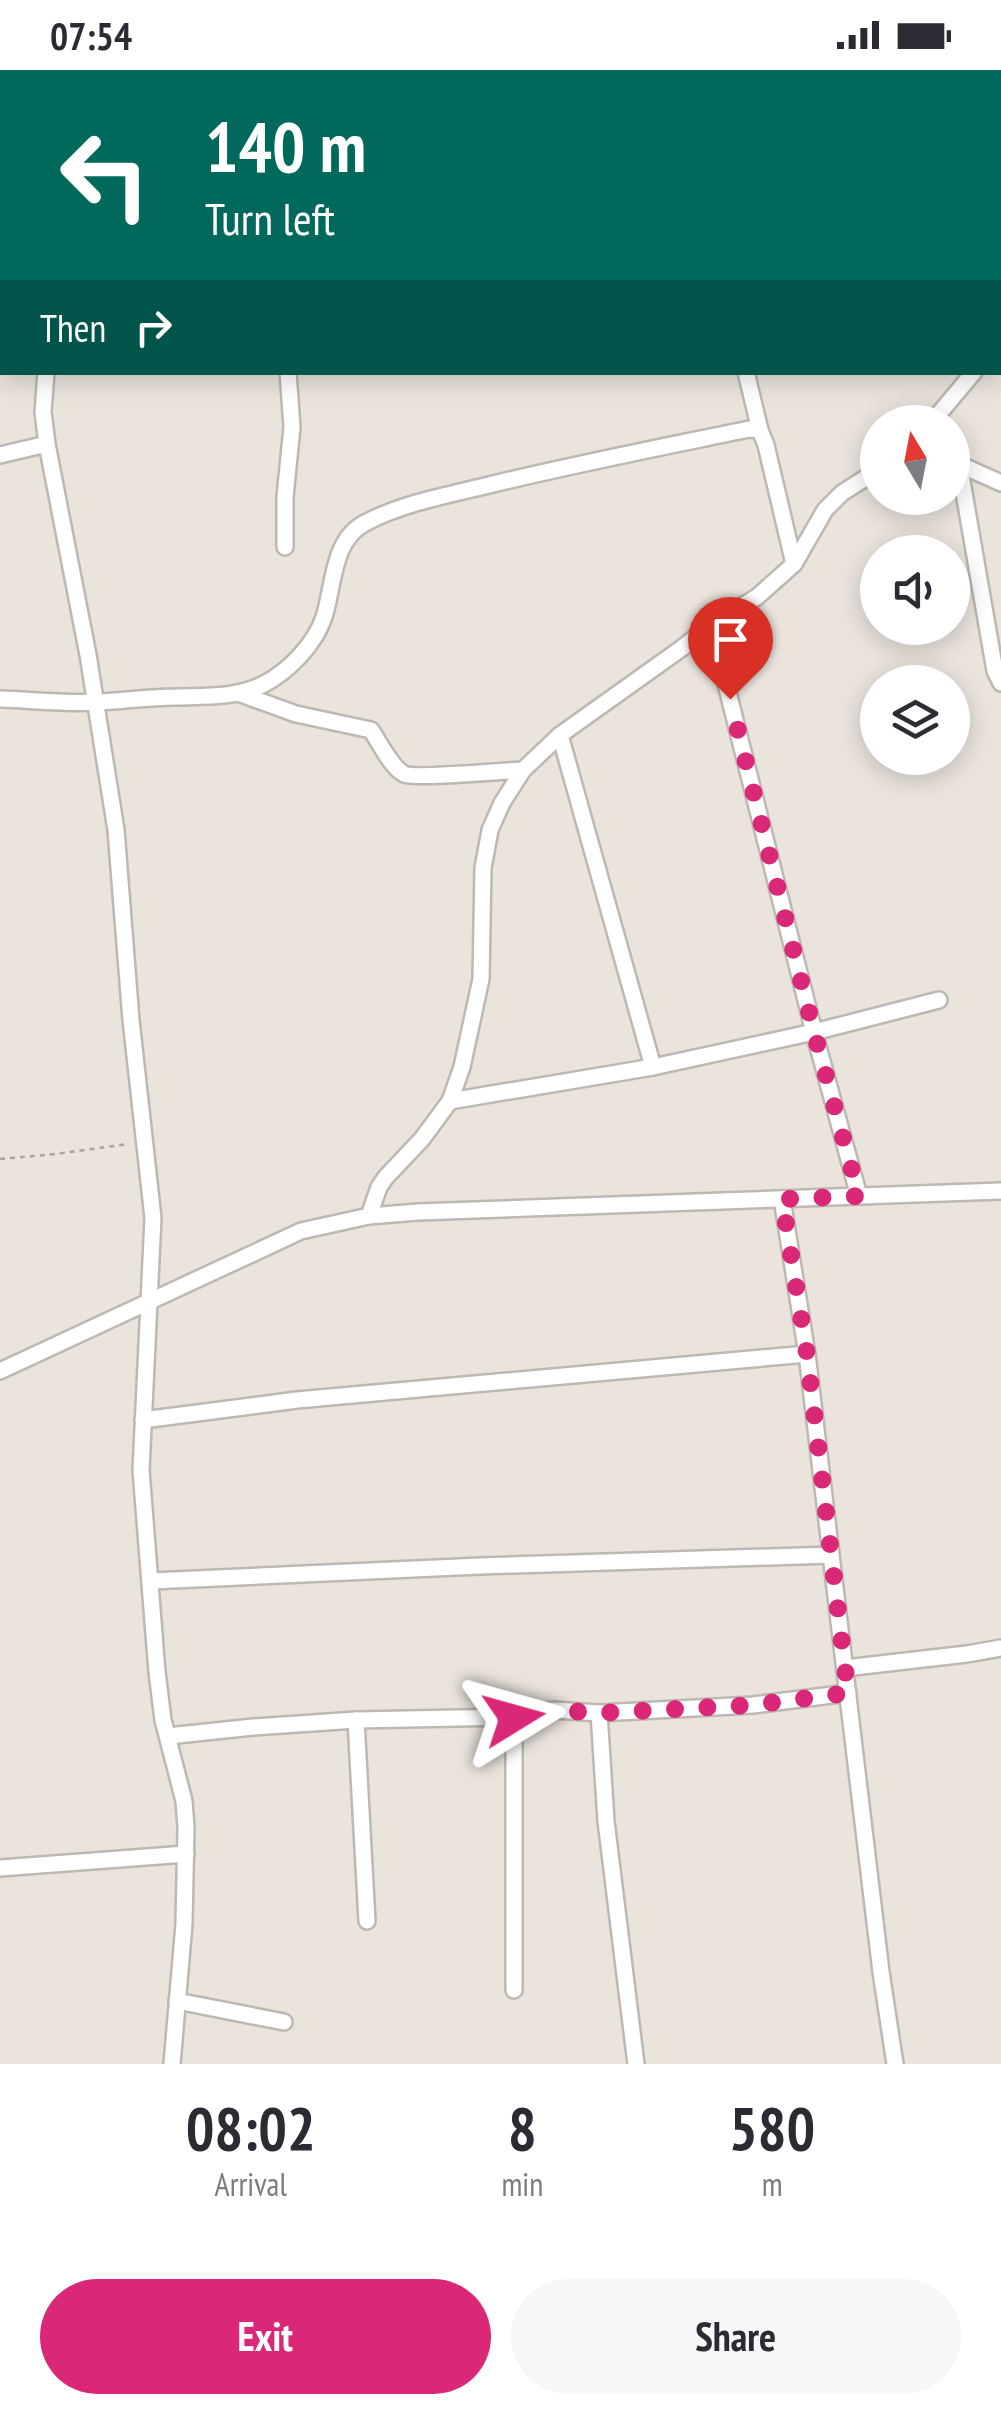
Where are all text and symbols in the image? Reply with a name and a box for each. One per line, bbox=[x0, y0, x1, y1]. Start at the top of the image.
text: 07:54 bbox=[50, 11, 132, 60]
text: 140 m bbox=[205, 101, 366, 191]
icon: left bbox=[40, 110, 170, 240]
text: Turn left bbox=[205, 189, 335, 247]
icon: right bbox=[126, 300, 181, 355]
text: Then bbox=[40, 303, 106, 352]
north arrow bbox=[860, 405, 970, 515]
map controls bbox=[860, 405, 970, 775]
button: sound bbox=[860, 535, 970, 645]
pin bbox=[688, 597, 773, 700]
icon: arrive bbox=[703, 612, 758, 667]
button: layers bbox=[860, 665, 970, 775]
position arrow bbox=[462, 1666, 566, 1770]
text: 08:02 bbox=[186, 2089, 316, 2167]
text: 8 bbox=[508, 2089, 537, 2167]
text: 580 bbox=[729, 2089, 815, 2167]
text: Arrival bbox=[215, 2163, 287, 2205]
text: min bbox=[501, 2163, 543, 2205]
text: m bbox=[762, 2163, 783, 2205]
button: Exit bbox=[40, 2279, 491, 2394]
button: Share bbox=[511, 2279, 961, 2394]

